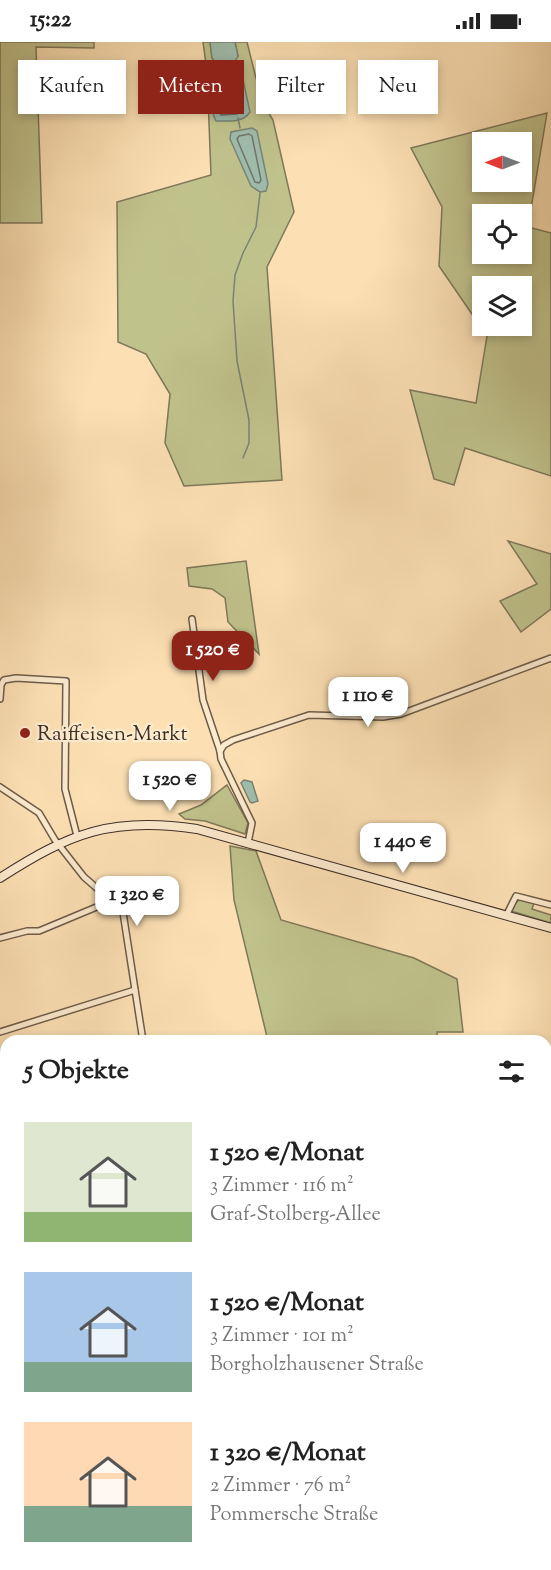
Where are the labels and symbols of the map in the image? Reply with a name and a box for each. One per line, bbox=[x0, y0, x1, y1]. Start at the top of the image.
north arrow bbox=[472, 132, 532, 192]
pin: 1 520 € bbox=[158, 631, 268, 682]
pin: 1 110 € bbox=[313, 677, 423, 728]
place label: Raiffeisen-Markt bbox=[37, 720, 188, 750]
marker: Raiffeisen-Markt bbox=[18, 726, 32, 740]
pin: 1 520 € bbox=[115, 761, 225, 812]
pin: 1 440 € bbox=[348, 823, 458, 874]
pin: 1 320 € bbox=[82, 876, 192, 927]

